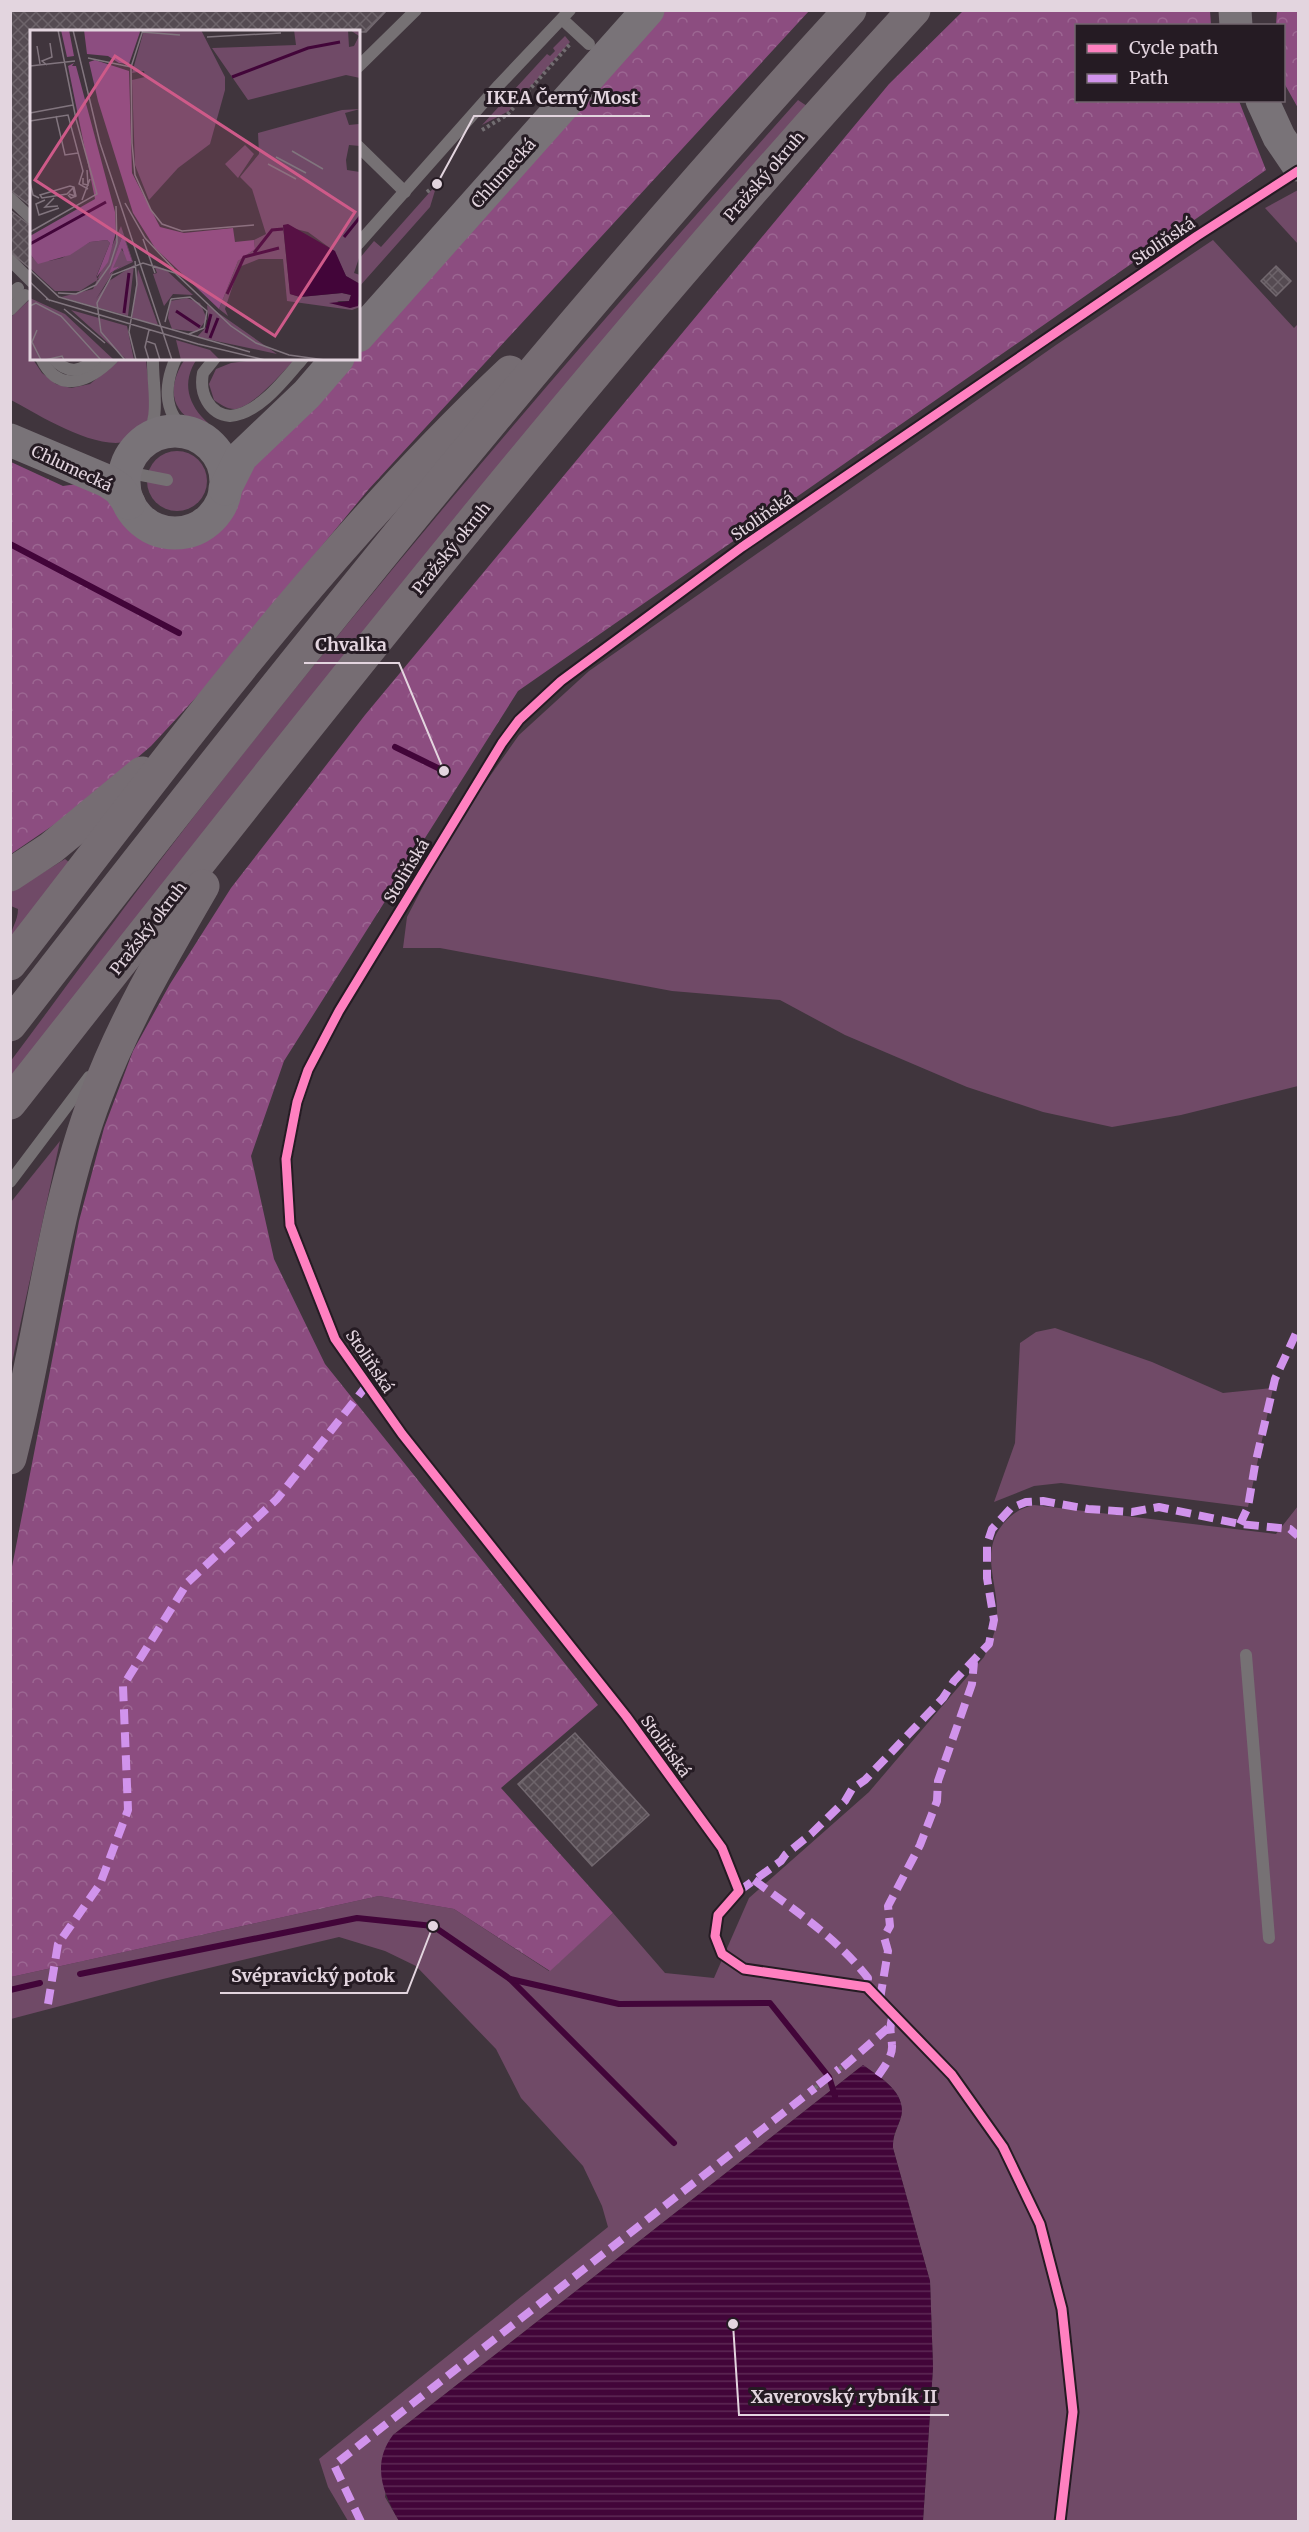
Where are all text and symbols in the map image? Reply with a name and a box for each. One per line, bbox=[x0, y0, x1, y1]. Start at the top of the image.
legend bbox=[1075, 24, 1285, 102]
inset map bbox=[30, 30, 360, 360]
text: Cycle path bbox=[1129, 36, 1219, 59]
text: Path bbox=[1129, 66, 1169, 89]
callout: IKEA Černý Most bbox=[474, 80, 650, 116]
text: IKEA Černý Most bbox=[486, 86, 639, 109]
street label: Pražský okruh bbox=[720, 127, 809, 225]
street label: Chlumecká bbox=[467, 134, 540, 212]
street label: Stoliňská bbox=[1128, 212, 1199, 269]
street label: Chlumecká bbox=[28, 441, 116, 496]
street label: Stoliňská bbox=[727, 487, 797, 545]
street label: Pražský okruh bbox=[408, 498, 494, 598]
callout: Chvalka bbox=[304, 627, 399, 663]
text: Chvalka bbox=[315, 633, 387, 656]
street label: Stoliňská bbox=[379, 835, 433, 907]
street label: Pražský okruh bbox=[105, 877, 191, 979]
street label: Stoliňská bbox=[342, 1326, 399, 1397]
street label: Stoliňská bbox=[637, 1711, 695, 1781]
callout: Svépravický potok bbox=[220, 1957, 407, 1993]
text: Svépravický potok bbox=[231, 1964, 395, 1987]
callout: Xaverovský rybník II bbox=[739, 2379, 949, 2415]
text: Xaverovský rybník II bbox=[751, 2385, 937, 2408]

